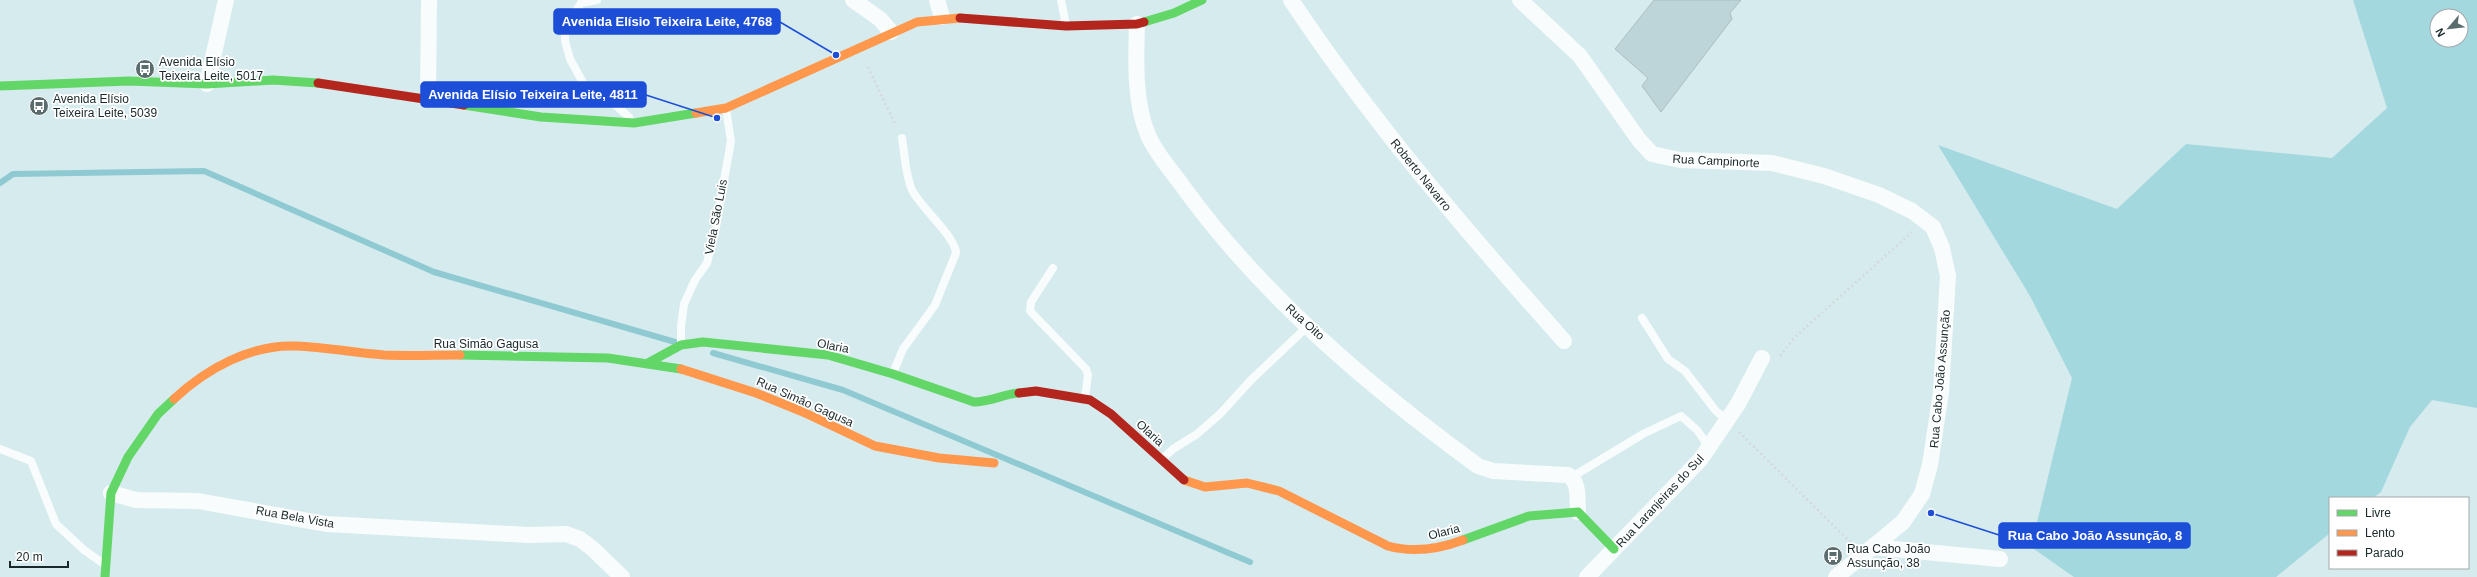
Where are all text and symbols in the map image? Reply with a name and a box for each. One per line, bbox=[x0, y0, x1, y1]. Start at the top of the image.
north arrow bbox=[2429, 8, 2469, 48]
callout: Avenida Elísio Teixeira Leite, 4768 bbox=[554, 9, 780, 34]
text: Avenida Elísio Teixeira Leite, 4768 bbox=[562, 14, 772, 29]
text: N bbox=[2433, 26, 2447, 39]
place label: Avenida Elísio Teixeira Leite, 5017 bbox=[159, 55, 263, 83]
bus stop icon: Avenida Elísio Teixeira Leite, 5017 bbox=[134, 58, 156, 80]
callout: Avenida Elísio Teixeira Leite, 4811 bbox=[421, 82, 646, 107]
text: Avenida Elísio Teixeira Leite, 4811 bbox=[428, 87, 638, 102]
place label: Avenida Elísio Teixeira Leite, 5039 bbox=[53, 92, 157, 120]
bus stop icon: Avenida Elísio Teixeira Leite, 5039 bbox=[28, 95, 50, 117]
street label: Roberto Navarro bbox=[1388, 136, 1455, 214]
street label: Rua Campinorte bbox=[1672, 152, 1760, 170]
street label: Viela São Luis bbox=[702, 178, 730, 256]
street label: Rua Oito bbox=[1283, 301, 1328, 343]
street label: Rua Cabo João Assunção bbox=[1927, 309, 1953, 449]
street label: Olaria bbox=[816, 336, 850, 356]
street label: Rua Simão Gagusa bbox=[434, 337, 539, 351]
street label: Rua Simão Gagusa bbox=[754, 374, 856, 430]
street label: Olaria bbox=[1133, 417, 1167, 449]
street label: Rua Laranjeiras do Sul bbox=[1613, 452, 1707, 550]
legend bbox=[2329, 497, 2469, 569]
street label: Rua Bela Vista bbox=[255, 503, 336, 531]
text: Livre bbox=[2365, 506, 2391, 520]
street label: Olaria bbox=[1427, 521, 1462, 543]
callout: Rua Cabo João Assunção, 8 bbox=[1999, 523, 2190, 548]
text: Lento bbox=[2365, 526, 2395, 540]
text: Rua Cabo João Assunção, 8 bbox=[2008, 528, 2182, 543]
place label: Rua Cabo João Assunção, 38 bbox=[1847, 542, 1931, 570]
scale bar bbox=[10, 543, 68, 569]
bus stop icon: Rua Cabo João Assunção, 38 bbox=[1822, 545, 1844, 567]
text: Parado bbox=[2365, 546, 2404, 560]
text: 20 m bbox=[16, 550, 43, 564]

